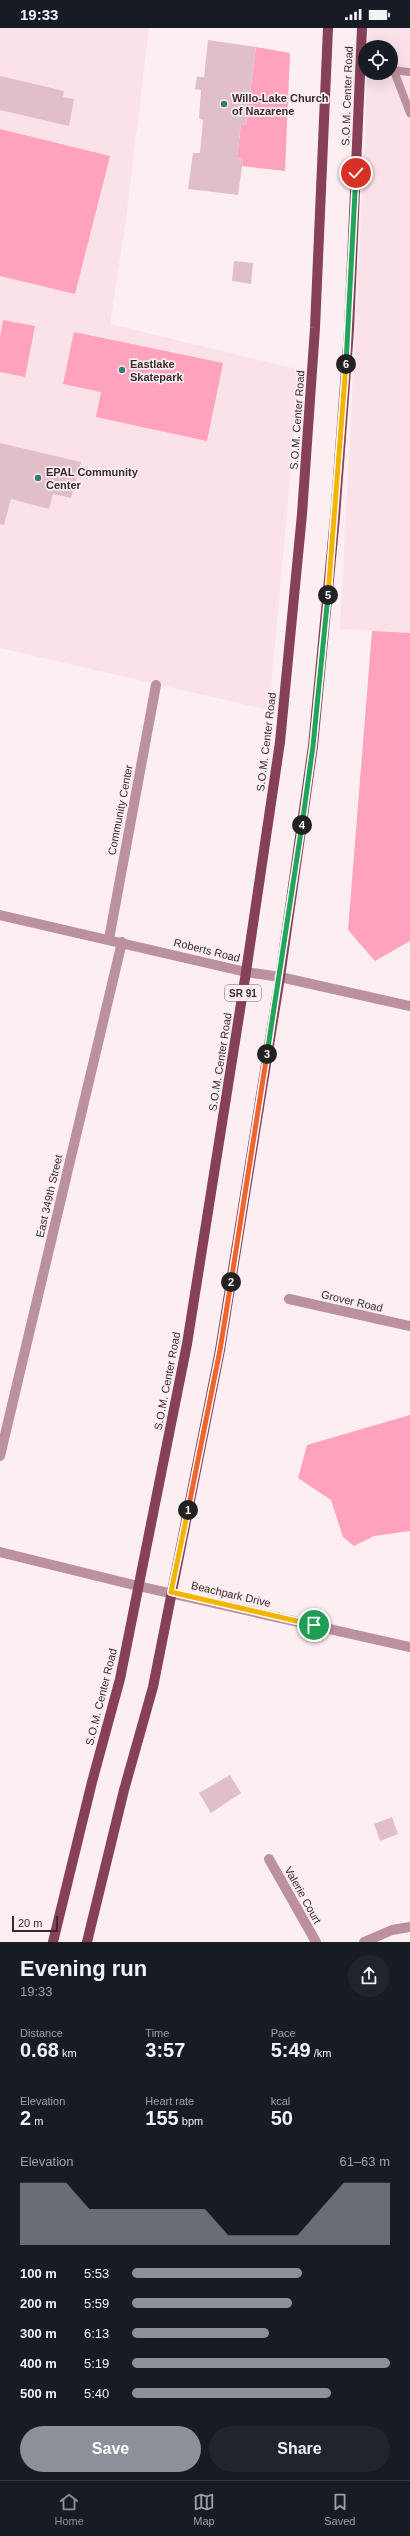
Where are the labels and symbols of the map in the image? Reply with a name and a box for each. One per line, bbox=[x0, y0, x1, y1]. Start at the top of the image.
street label: S.O.M. Center Road bbox=[339, 46, 355, 146]
place label: Willo-Lake Church of Nazarene bbox=[232, 92, 329, 117]
marker: Willo-Lake Church of Nazarene bbox=[219, 99, 229, 109]
pin bbox=[339, 156, 373, 190]
pin: 6 bbox=[336, 354, 356, 374]
place label: Eastlake Skatepark bbox=[130, 358, 183, 383]
marker: Eastlake Skatepark bbox=[117, 365, 127, 375]
street label: S.O.M. Center Road bbox=[288, 370, 306, 470]
place label: EPAL Community Center bbox=[46, 466, 139, 491]
marker: EPAL Community Center bbox=[33, 473, 43, 483]
pin: 5 bbox=[318, 585, 338, 605]
street label: S.O.M. Center Road bbox=[254, 692, 278, 792]
street label: Community Center bbox=[105, 764, 135, 856]
pin: 4 bbox=[292, 815, 312, 835]
street label: Roberts Road bbox=[173, 936, 241, 964]
road number: SR 91 bbox=[225, 985, 261, 1001]
street label: S.O.M. Center Road bbox=[206, 1012, 234, 1112]
pin: 3 bbox=[257, 1044, 277, 1064]
street label: East 349th Street bbox=[34, 1153, 64, 1239]
pin: 2 bbox=[221, 1272, 241, 1292]
street label: Grover Road bbox=[320, 1288, 384, 1314]
street label: S.O.M. Center Road bbox=[152, 1331, 182, 1431]
pin: 1 bbox=[178, 1500, 198, 1520]
street label: Beachpark Drive bbox=[190, 1579, 272, 1609]
pin bbox=[297, 1608, 331, 1642]
street label: S.O.M. Center Road bbox=[83, 1647, 119, 1747]
street label: Valerie Court bbox=[282, 1864, 324, 1926]
scale bar bbox=[12, 1914, 58, 1933]

